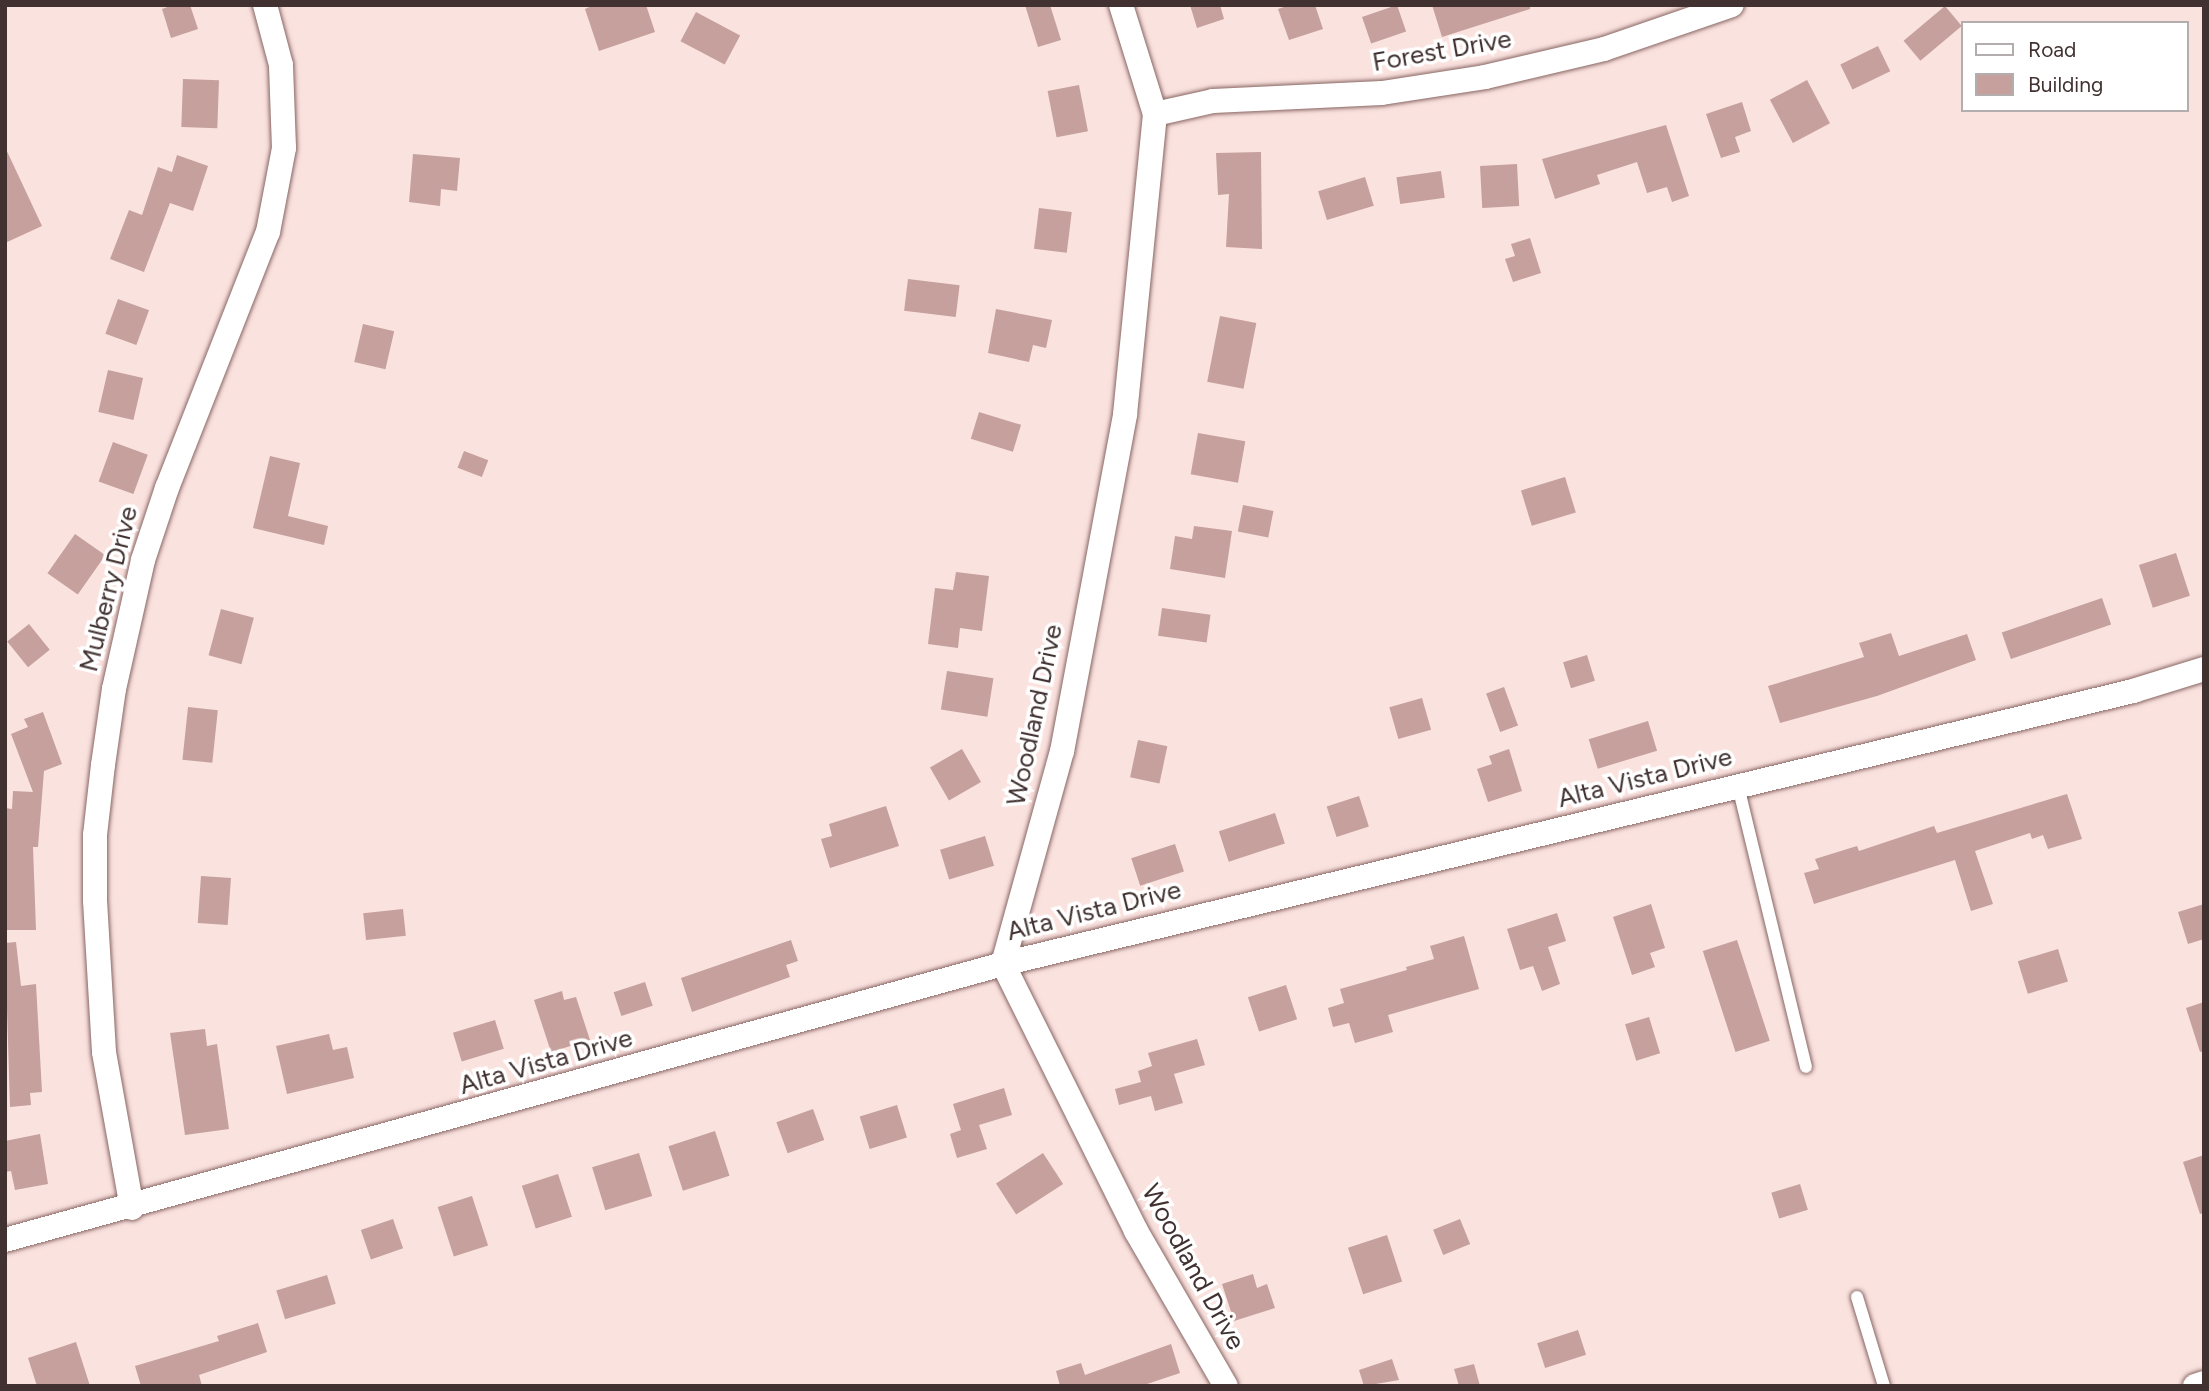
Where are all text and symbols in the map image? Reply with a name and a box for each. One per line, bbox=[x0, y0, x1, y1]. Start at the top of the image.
legend bbox=[1960, 21, 2188, 112]
street label: Forest Drive bbox=[1370, 23, 1514, 79]
text: Road bbox=[2028, 37, 2076, 62]
text: Building bbox=[2028, 72, 2103, 97]
street label: Mulberry Drive bbox=[73, 503, 145, 675]
street label: Woodland Drive bbox=[1001, 621, 1069, 809]
street label: Alta Vista Drive bbox=[1555, 741, 1735, 815]
street label: Alta Vista Drive bbox=[1004, 874, 1184, 948]
street label: Alta Vista Drive bbox=[456, 1022, 636, 1102]
street label: Woodland Drive bbox=[1135, 1179, 1251, 1355]

